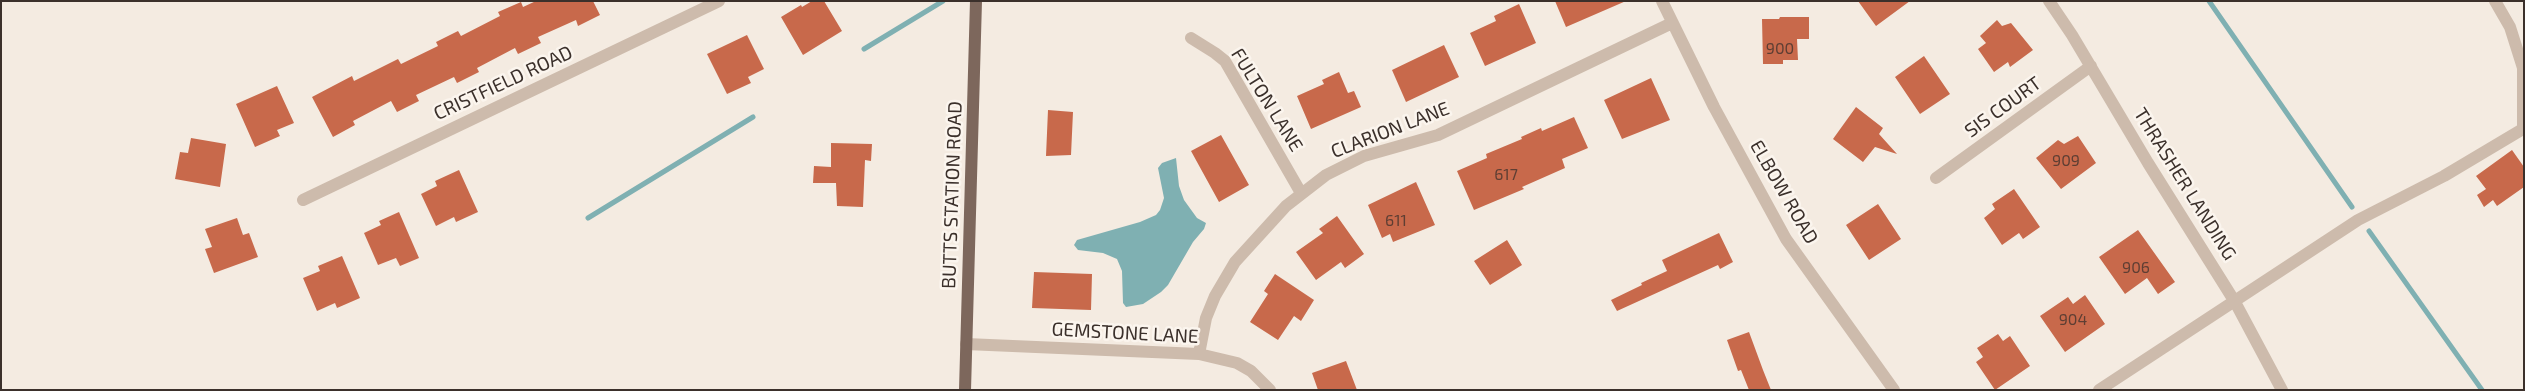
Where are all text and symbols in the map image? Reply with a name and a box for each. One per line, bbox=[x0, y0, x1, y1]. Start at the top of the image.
house number: 900 bbox=[1766, 39, 1794, 59]
street label: CRISTFIELD ROAD bbox=[430, 41, 576, 125]
street label: FULTON LANE bbox=[1226, 44, 1308, 156]
street label: SIS COURT bbox=[1960, 72, 2046, 142]
street label: CLARION LANE bbox=[1328, 97, 1452, 163]
street label: BUTTS STATION ROAD bbox=[937, 101, 967, 289]
street label: THRASHER LANDING bbox=[2129, 104, 2241, 264]
street label: ELBOW ROAD bbox=[1745, 136, 1823, 248]
house number: 909 bbox=[2052, 151, 2080, 171]
house number: 617 bbox=[1494, 165, 1518, 185]
house number: 611 bbox=[1385, 211, 1407, 231]
house number: 906 bbox=[2122, 258, 2150, 278]
house number: 904 bbox=[2059, 310, 2087, 330]
street label: GEMSTONE LANE bbox=[1051, 318, 1199, 348]

